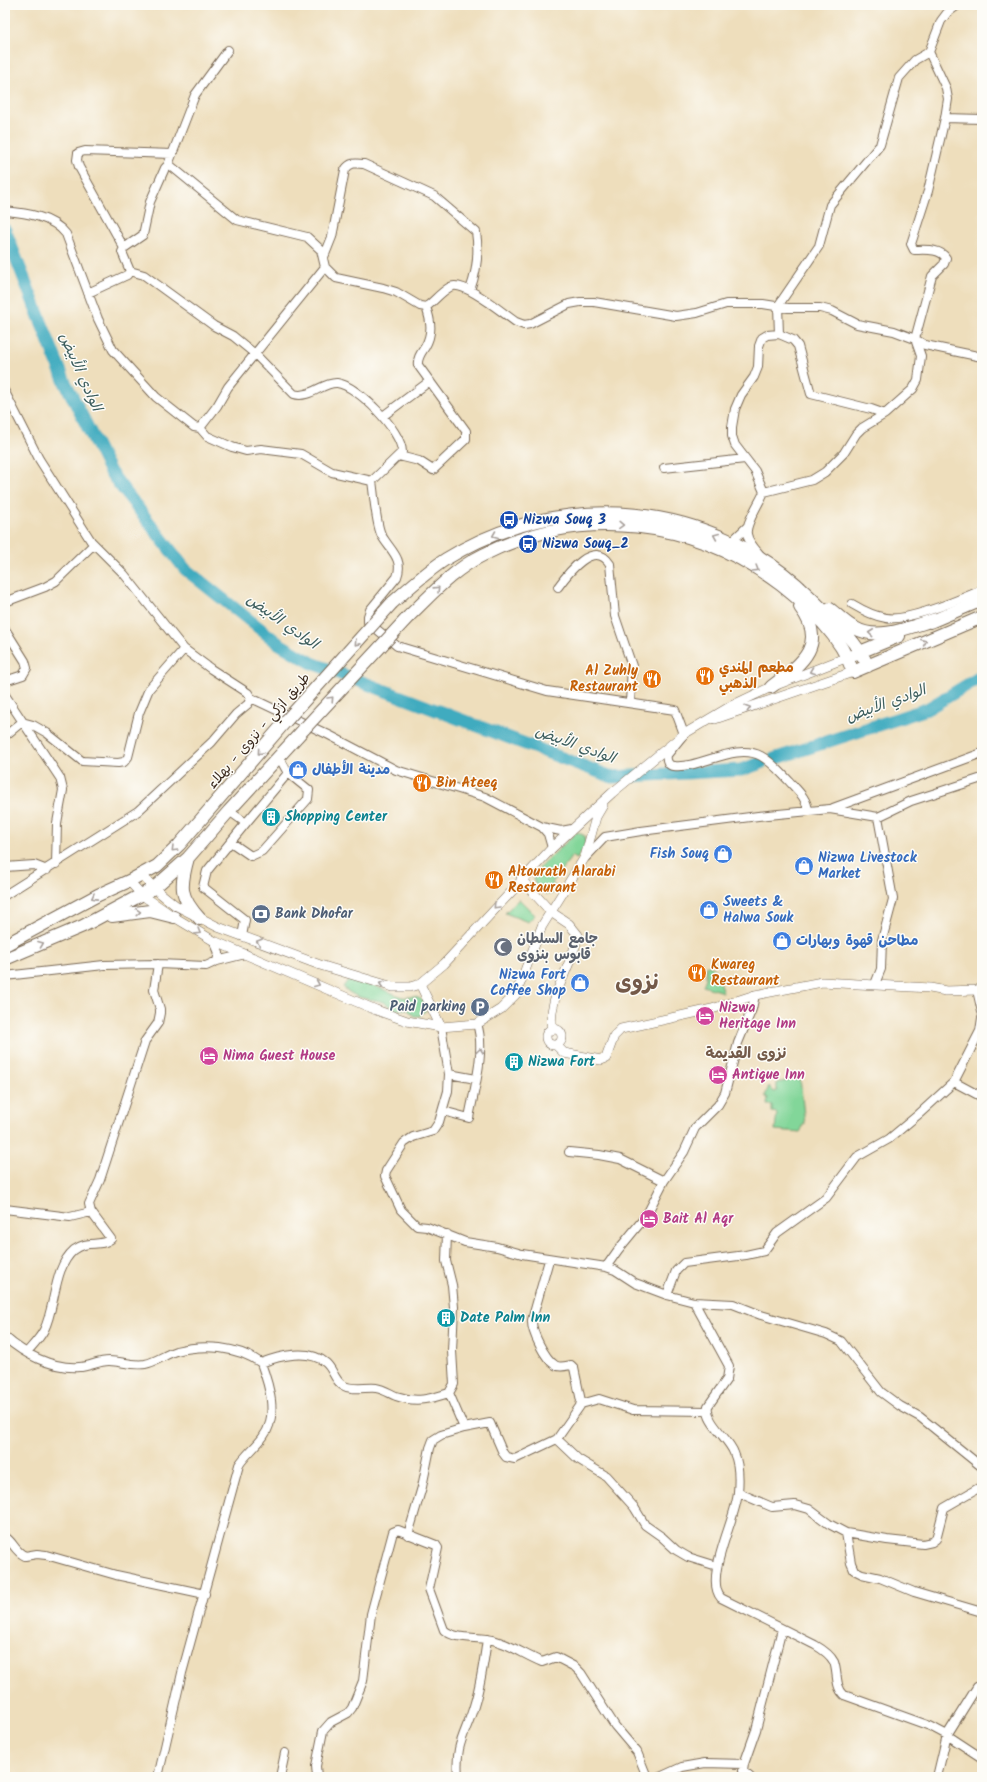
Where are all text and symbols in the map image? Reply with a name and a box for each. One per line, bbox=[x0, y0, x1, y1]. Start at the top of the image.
water label: الوادي الأبيض bbox=[52, 329, 109, 417]
bus stop icon: Nizwa Souq 3 bbox=[498, 509, 520, 531]
place label: Nizwa Souq 3 bbox=[523, 509, 606, 531]
one-way arrow bbox=[618, 521, 624, 530]
one-way arrow bbox=[491, 530, 499, 538]
one-way arrow bbox=[713, 532, 720, 540]
bus stop icon: Nizwa Souq_2 bbox=[517, 533, 539, 555]
place label: Nizwa Souq_2 bbox=[542, 533, 629, 555]
one-way arrow bbox=[752, 564, 759, 571]
one-way arrow bbox=[432, 586, 440, 594]
water label: الوادي الأبيض bbox=[241, 588, 325, 657]
one-way arrow bbox=[868, 628, 875, 637]
one-way arrow bbox=[354, 638, 362, 646]
one-way arrow bbox=[920, 639, 927, 647]
place label: مطعم المندي الذهبي bbox=[719, 657, 794, 696]
place label: Al Zuhly Restaurant bbox=[570, 660, 639, 698]
restaurant icon: مطعم المندي الذهبي bbox=[694, 665, 716, 687]
one-way arrow bbox=[808, 667, 815, 675]
street label: طريق ازكي - نزوى - بهلاء bbox=[202, 668, 317, 795]
restaurant icon: Al Zuhly Restaurant bbox=[641, 668, 663, 690]
water label: الوادي الأبيض bbox=[843, 678, 932, 730]
one-way arrow bbox=[327, 696, 334, 704]
one-way arrow bbox=[745, 705, 752, 713]
water label: الوادي الأبيض bbox=[532, 719, 621, 771]
one-way arrow bbox=[257, 747, 264, 754]
shop icon: مدينة الأطفال bbox=[287, 759, 309, 781]
place label: مدينة الأطفال bbox=[312, 759, 390, 781]
restaurant icon: Bin Ateeq bbox=[411, 772, 433, 794]
place label: Bin Ateeq bbox=[436, 772, 498, 794]
building icon: Shopping Center bbox=[260, 806, 282, 828]
place label: Shopping Center bbox=[285, 806, 388, 828]
place label: Fish Souq bbox=[650, 843, 709, 865]
shop icon: Fish Souq bbox=[712, 843, 734, 865]
one-way arrow bbox=[171, 844, 179, 852]
place label: Nizwa Livestock Market bbox=[818, 847, 918, 885]
shop icon: Nizwa Livestock Market bbox=[793, 855, 815, 877]
place label: Altourath Alarabi Restaurant bbox=[508, 861, 616, 899]
restaurant icon: Altourath Alarabi Restaurant bbox=[483, 869, 505, 891]
place label: Sweets & Halwa Souk bbox=[723, 891, 794, 929]
one-way arrow bbox=[90, 893, 98, 900]
shop icon: Sweets & Halwa Souk bbox=[698, 899, 720, 921]
one-way arrow bbox=[493, 902, 500, 909]
bank icon: Bank Dhofar bbox=[250, 903, 272, 925]
place label: Bank Dhofar bbox=[275, 903, 354, 925]
one-way arrow bbox=[135, 908, 141, 917]
one-way arrow bbox=[194, 927, 201, 934]
place label: جامع السلطان قابوس بنزوى bbox=[517, 928, 598, 966]
shop icon: مطاحن قهوة وبهارات bbox=[771, 930, 793, 952]
place label: مطاحن قهوة وبهارات bbox=[796, 930, 918, 952]
mosque icon: جامع السلطان قابوس بنزوى bbox=[492, 936, 514, 958]
one-way arrow bbox=[255, 938, 262, 947]
one-way arrow bbox=[38, 940, 45, 948]
place label: Kwareg Restaurant bbox=[711, 954, 780, 992]
restaurant icon: Kwareg Restaurant bbox=[686, 962, 708, 984]
place label: Nizwa Fort Coffee Shop bbox=[490, 964, 567, 1002]
district label: نزوى bbox=[615, 966, 659, 1001]
shop icon: Nizwa Fort Coffee Shop bbox=[569, 972, 591, 994]
one-way arrow bbox=[312, 979, 320, 987]
one-way arrow bbox=[379, 980, 386, 988]
place label: Paid parking bbox=[390, 996, 466, 1018]
parking icon: Paid parking bbox=[469, 996, 491, 1018]
place label: Nizwa Heritage Inn bbox=[719, 997, 796, 1035]
hotel icon: Nizwa Heritage Inn bbox=[694, 1005, 716, 1027]
district label: نزوى القديمة bbox=[706, 1042, 786, 1066]
hotel icon: Nima Guest House bbox=[198, 1045, 220, 1067]
place label: Nima Guest House bbox=[223, 1045, 336, 1067]
one-way arrow bbox=[475, 1048, 484, 1054]
building icon: Nizwa Fort bbox=[503, 1051, 525, 1073]
place label: Nizwa Fort bbox=[528, 1051, 596, 1073]
hotel icon: Antique Inn bbox=[707, 1064, 729, 1086]
place label: Antique Inn bbox=[732, 1064, 805, 1086]
hotel icon: Bait Al Aqr bbox=[638, 1208, 660, 1230]
place label: Bait Al Aqr bbox=[663, 1208, 734, 1230]
building icon: Date Palm Inn bbox=[435, 1307, 457, 1329]
place label: Date Palm Inn bbox=[460, 1307, 550, 1329]

